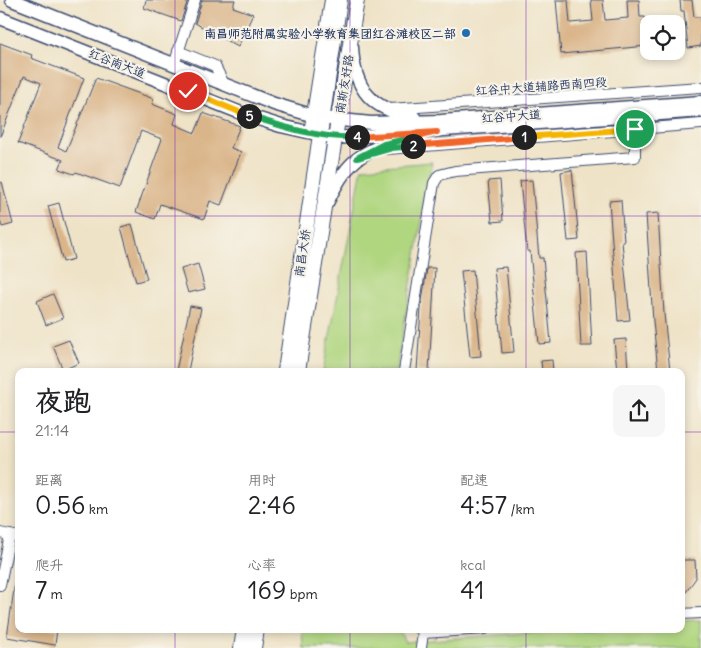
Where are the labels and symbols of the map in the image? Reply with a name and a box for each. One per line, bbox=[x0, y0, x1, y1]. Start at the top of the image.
place label: 南昌师范附属实验小学教育集团红谷滩校区二部 bbox=[204, 26, 456, 41]
marker: 南昌师范附属实验小学教育集团红谷滩校区二部 bbox=[460, 27, 472, 39]
street label: 红谷南大道 bbox=[86, 45, 148, 81]
street label: 南斯友好路 bbox=[332, 53, 356, 115]
pin bbox=[167, 70, 209, 112]
street label: 红谷中大道辅路西南四段 bbox=[475, 74, 607, 98]
pin: 5 bbox=[236, 104, 262, 128]
street label: 红谷中大道 bbox=[481, 106, 541, 126]
pin bbox=[614, 108, 656, 150]
pin: 4 bbox=[344, 124, 370, 150]
pin: 1 bbox=[512, 124, 536, 150]
pin: 2 bbox=[400, 134, 426, 158]
street label: 南昌大桥 bbox=[291, 227, 313, 278]

